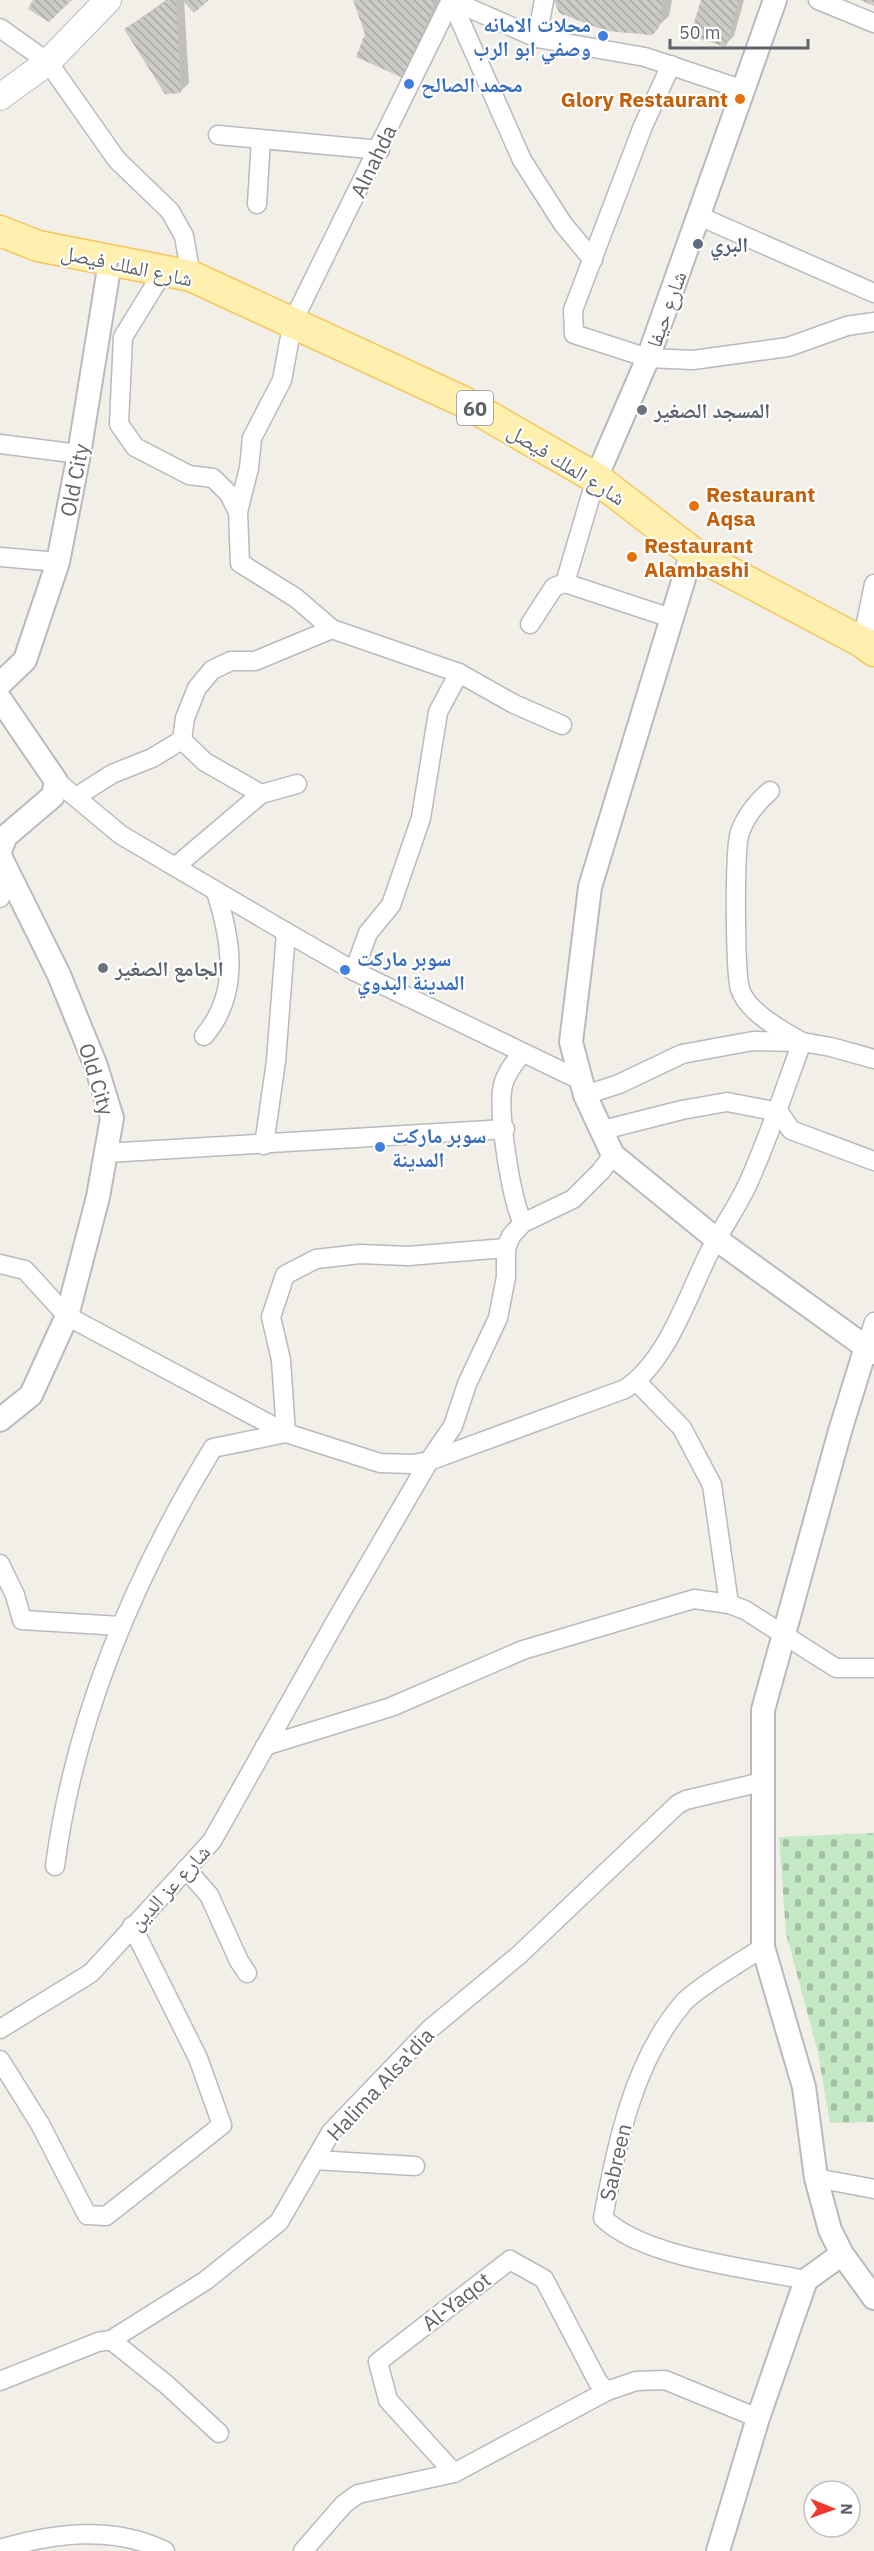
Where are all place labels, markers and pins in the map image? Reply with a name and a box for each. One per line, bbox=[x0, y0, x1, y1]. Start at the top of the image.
place label: محلات الامانه وصفي ابو الرب bbox=[473, 10, 591, 65]
marker: محلات الامانه وصفي ابو الرب bbox=[596, 29, 610, 43]
place label: محمد الصالح bbox=[421, 70, 523, 99]
marker: محمد الصالح bbox=[402, 77, 416, 91]
place label: Glory Restaurant bbox=[561, 85, 728, 113]
marker: Glory Restaurant bbox=[733, 92, 747, 106]
place label: البري bbox=[710, 230, 748, 261]
marker: البري bbox=[691, 237, 705, 251]
place label: المسجد الصغير bbox=[653, 396, 770, 424]
marker: المسجد الصغير bbox=[635, 403, 649, 417]
place label: Restaurant Aqsa bbox=[706, 480, 815, 532]
marker: Restaurant Aqsa bbox=[687, 499, 701, 513]
place label: Restaurant Alambashi bbox=[644, 531, 753, 583]
marker: Restaurant Alambashi bbox=[625, 550, 639, 564]
place label: سوبر ماركت المدينة البدوي bbox=[357, 944, 465, 999]
place label: الجامع الصغير bbox=[114, 954, 224, 983]
marker: الجامع الصغير bbox=[96, 961, 110, 975]
marker: سوبر ماركت المدينة البدوي bbox=[338, 963, 352, 977]
place label: سوبر ماركت المدينة bbox=[392, 1121, 486, 1173]
marker: سوبر ماركت المدينة bbox=[373, 1140, 387, 1154]

